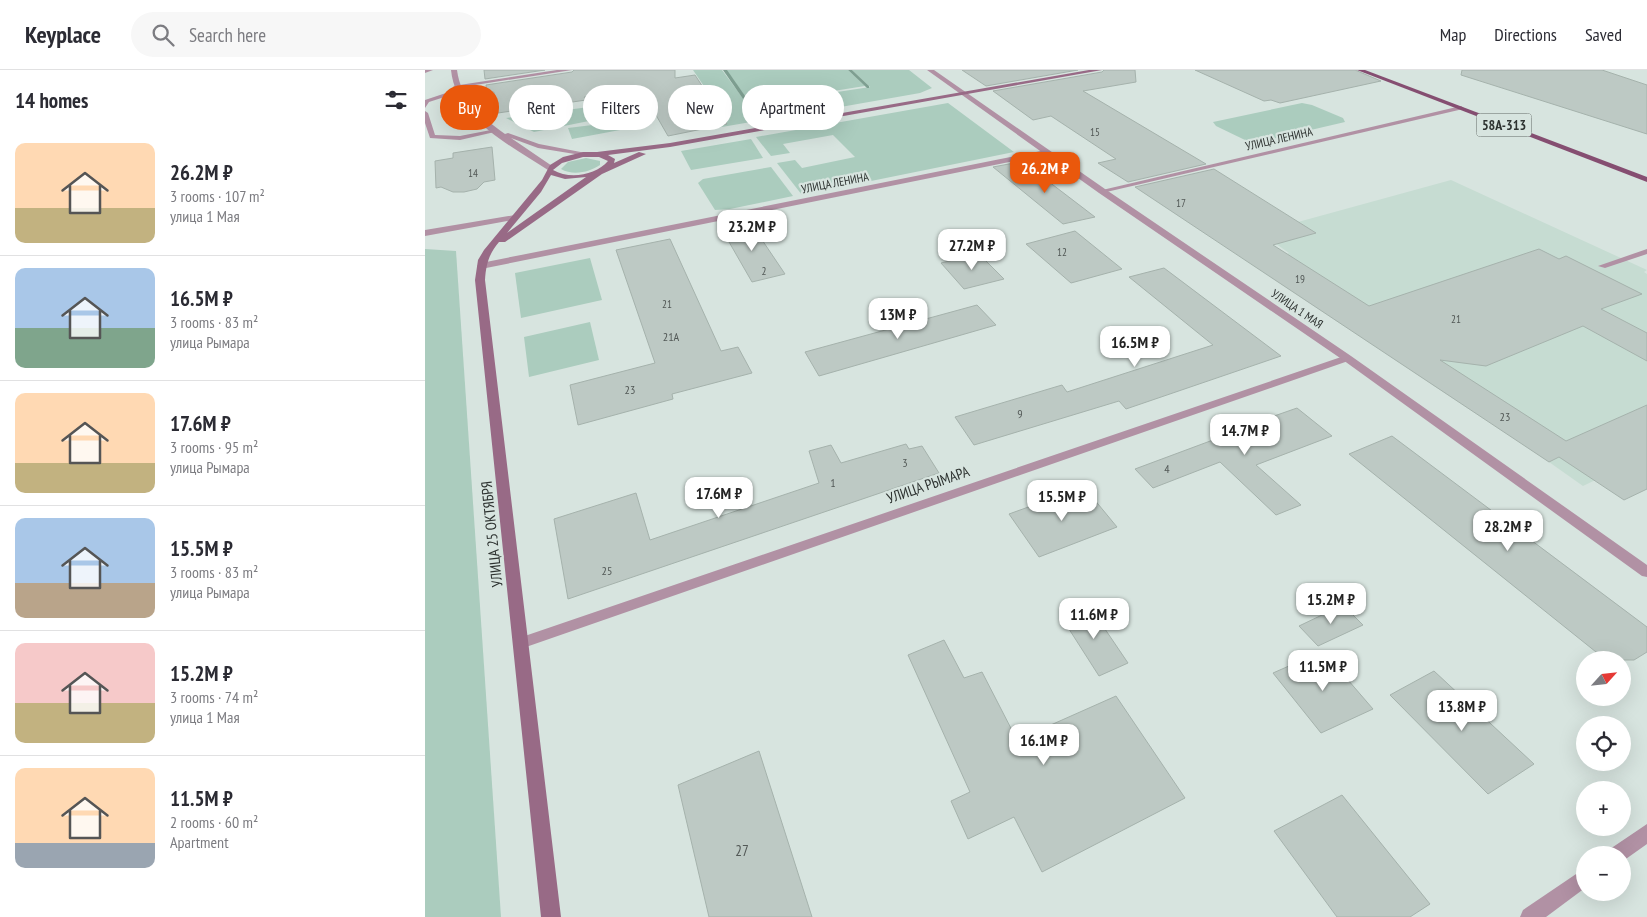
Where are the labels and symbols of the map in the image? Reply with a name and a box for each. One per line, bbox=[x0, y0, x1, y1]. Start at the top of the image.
road number: 58А-313 bbox=[1477, 114, 1531, 136]
street label: УЛИЦА ЛЕНИНА bbox=[1244, 123, 1314, 154]
house number: 15 bbox=[1090, 125, 1100, 139]
pin: 26.2M ₽ bbox=[999, 152, 1091, 194]
house number: 14 bbox=[468, 166, 478, 180]
street label: УЛИЦА ЛЕНИНА bbox=[800, 169, 870, 196]
house number: 17 bbox=[1176, 196, 1186, 210]
pin: 23.2M ₽ bbox=[706, 210, 798, 252]
pin: 27.2M ₽ bbox=[926, 228, 1018, 271]
house number: 12 bbox=[1057, 245, 1067, 259]
house number: 2 bbox=[762, 264, 767, 278]
house number: 19 bbox=[1295, 272, 1305, 286]
street label: УЛИЦА 1 МАЯ bbox=[1269, 286, 1326, 331]
house number: 21 bbox=[662, 297, 672, 311]
pin: 13M ₽ bbox=[863, 298, 933, 340]
house number: 21 bbox=[1451, 312, 1461, 326]
pin: 16.5M ₽ bbox=[1089, 326, 1181, 368]
house number: 21А bbox=[663, 329, 680, 344]
house number: 23 bbox=[625, 382, 635, 397]
house number: 9 bbox=[1017, 406, 1023, 421]
house number: 23 bbox=[1500, 409, 1510, 424]
pin: 14.7M ₽ bbox=[1199, 414, 1291, 456]
house number: 3 bbox=[902, 455, 908, 470]
street label: УЛИЦА РЫМАРА bbox=[884, 461, 973, 508]
house number: 4 bbox=[1164, 461, 1170, 476]
house number: 1 bbox=[830, 475, 836, 490]
pin: 17.6M ₽ bbox=[673, 476, 765, 519]
street label: УЛИЦА 25 ОКТЯБРЯ bbox=[476, 480, 507, 588]
pin: 15.5M ₽ bbox=[1016, 480, 1108, 522]
pin: 28.2M ₽ bbox=[1462, 510, 1554, 552]
house number: 25 bbox=[602, 563, 612, 578]
pin: 15.2M ₽ bbox=[1285, 582, 1377, 625]
pin: 11.6M ₽ bbox=[1048, 598, 1140, 640]
pin: 11.5M ₽ bbox=[1277, 650, 1369, 692]
north arrow bbox=[1576, 651, 1631, 706]
pin: 13.8M ₽ bbox=[1416, 690, 1508, 732]
pin: 16.1M ₽ bbox=[998, 724, 1090, 766]
house number: 27 bbox=[735, 841, 749, 860]

